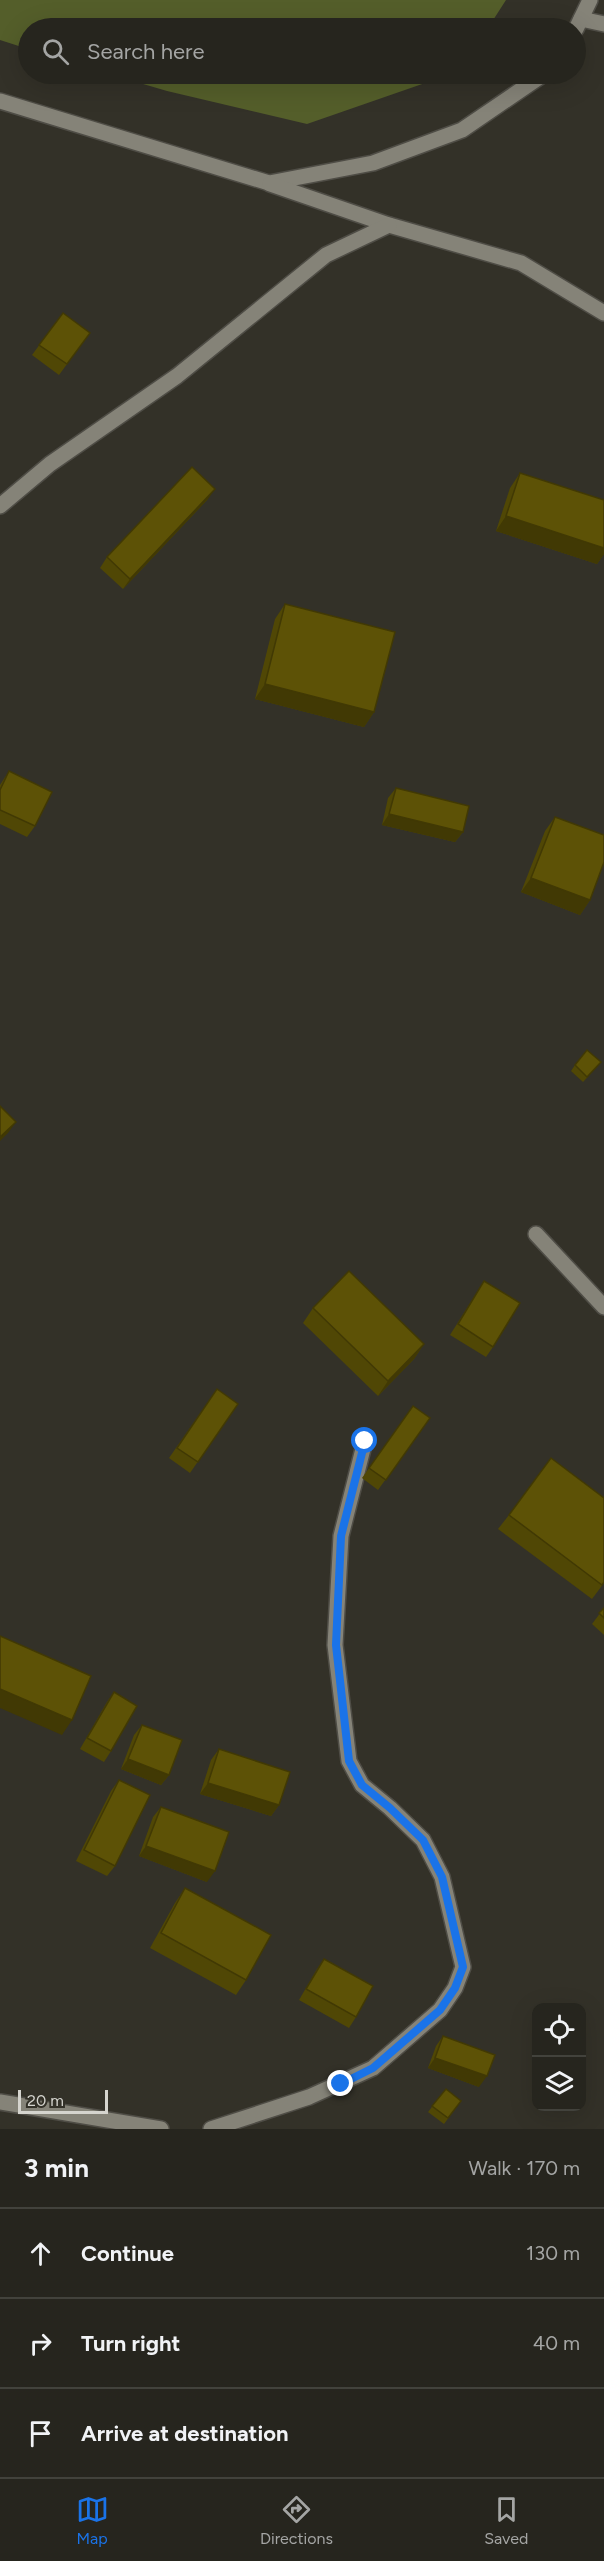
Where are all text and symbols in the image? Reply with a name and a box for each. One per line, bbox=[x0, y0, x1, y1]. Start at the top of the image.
search box bbox=[18, 18, 586, 84]
icon: search bbox=[39, 35, 72, 68]
text: Search here bbox=[87, 38, 205, 65]
route start bbox=[351, 1427, 377, 1453]
map controls bbox=[532, 2003, 586, 2111]
button: locate bbox=[532, 2003, 586, 2057]
button: layers bbox=[532, 2057, 586, 2111]
route end bbox=[327, 2070, 353, 2096]
scale bar bbox=[18, 2087, 108, 2114]
text: 20 m bbox=[27, 2091, 64, 2110]
text: 3 min bbox=[24, 2152, 89, 2184]
text: Walk · 170 m bbox=[469, 2156, 580, 2180]
icon: ahead bbox=[24, 2237, 57, 2270]
text: Continue bbox=[81, 2240, 174, 2267]
text: 130 m bbox=[526, 2241, 580, 2265]
icon: right bbox=[24, 2327, 57, 2360]
text: Turn right bbox=[81, 2330, 180, 2357]
text: 40 m bbox=[533, 2331, 580, 2355]
icon: arrive bbox=[24, 2417, 57, 2450]
text: Arrive at destination bbox=[81, 2420, 289, 2447]
tab: Map bbox=[76, 2493, 109, 2548]
tab: Directions bbox=[260, 2493, 333, 2548]
tab: Saved bbox=[484, 2493, 528, 2548]

